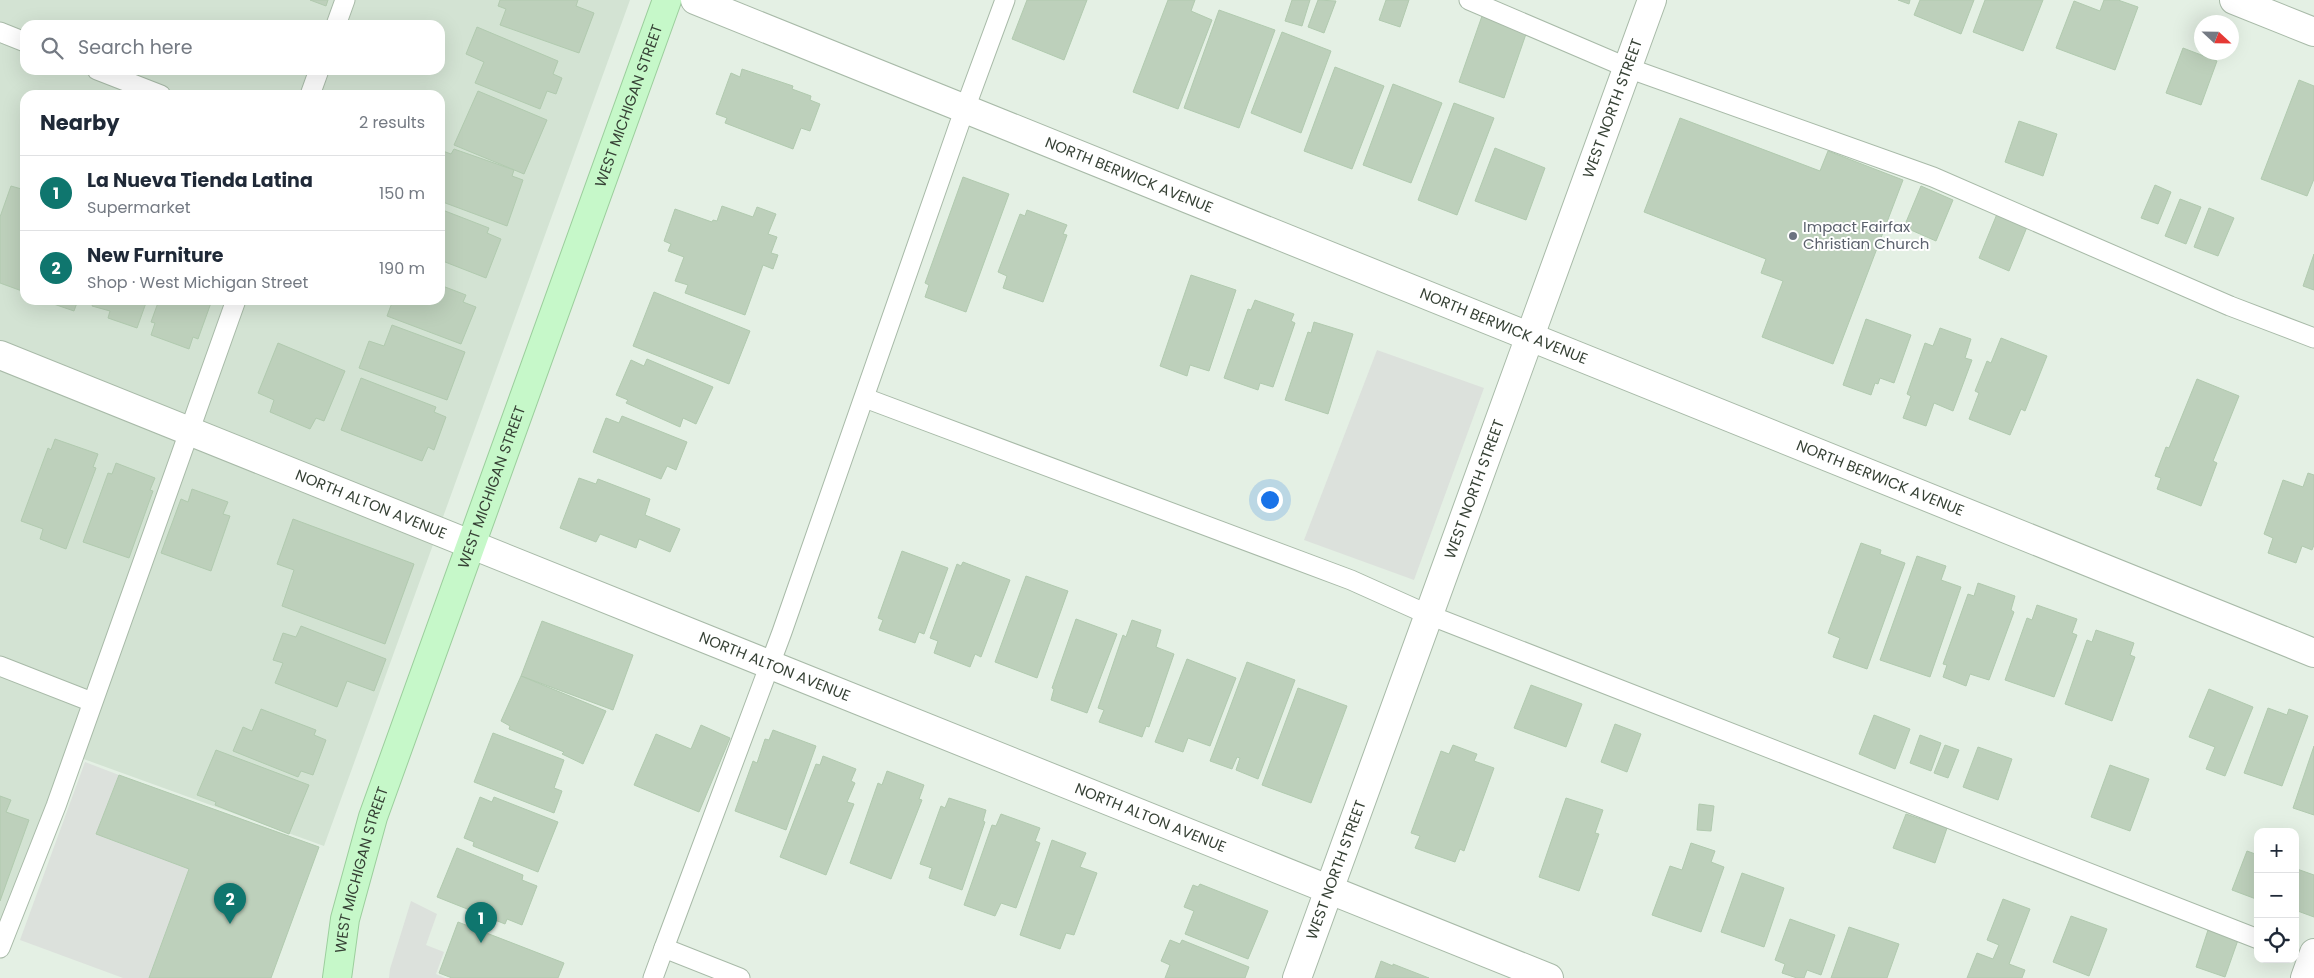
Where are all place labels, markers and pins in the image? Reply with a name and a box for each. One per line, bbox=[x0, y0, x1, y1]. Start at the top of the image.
place label: Impact Fairfax Christian Church bbox=[1803, 216, 1929, 254]
marker: Impact Fairfax Christian Church bbox=[1787, 230, 1799, 242]
pin: 2 bbox=[214, 883, 246, 924]
pin: 1 bbox=[465, 902, 497, 943]

